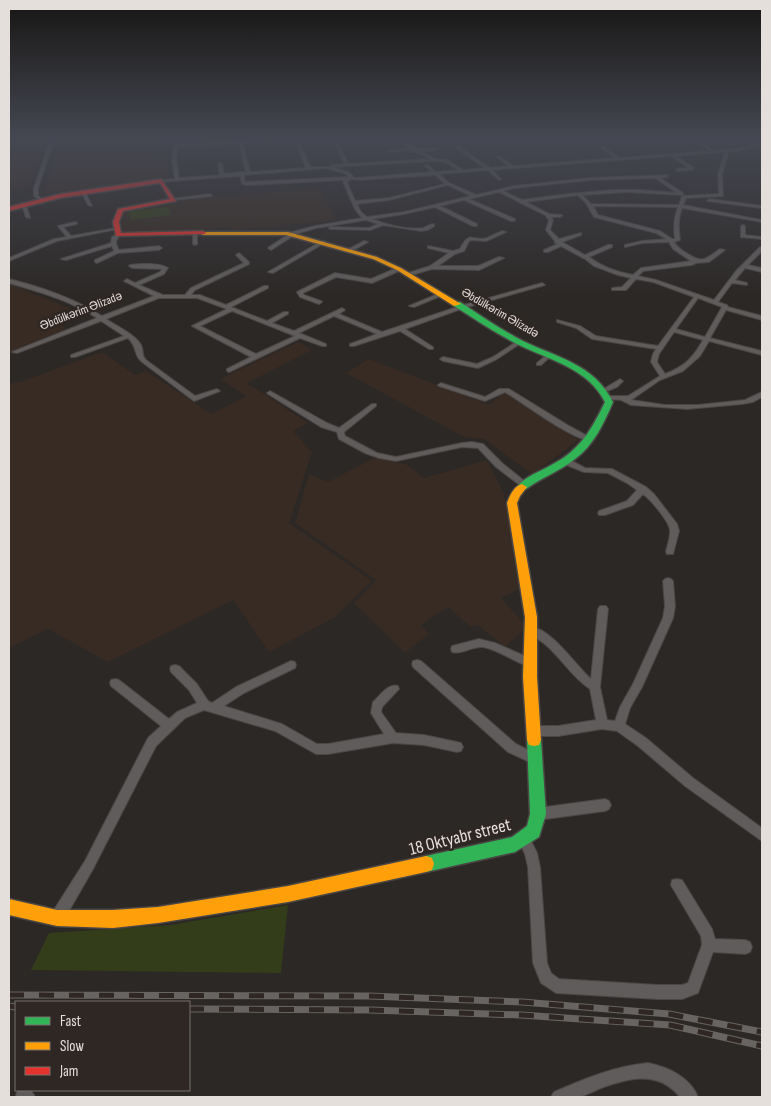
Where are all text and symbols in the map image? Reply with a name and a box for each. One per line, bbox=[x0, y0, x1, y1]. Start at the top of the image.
street label: Əbdülkərim Əlizadə bbox=[459, 285, 542, 341]
street label: Əbdülkərim Əlizadə bbox=[38, 288, 125, 334]
street label: 18 Oktyabr street bbox=[407, 814, 514, 860]
legend bbox=[15, 1001, 190, 1091]
text: Fast bbox=[60, 1012, 82, 1031]
text: Slow bbox=[60, 1037, 84, 1056]
text: Jam bbox=[59, 1062, 78, 1081]

